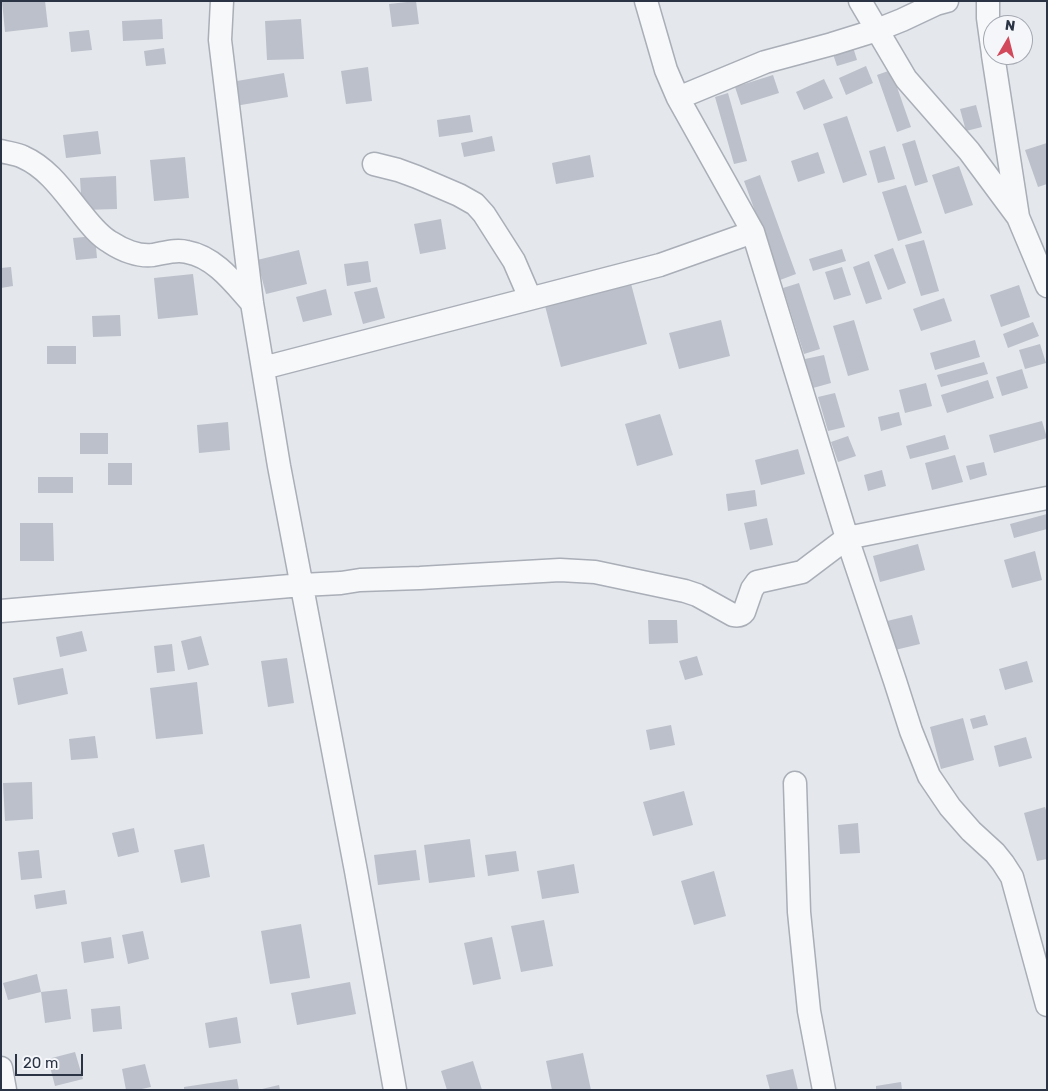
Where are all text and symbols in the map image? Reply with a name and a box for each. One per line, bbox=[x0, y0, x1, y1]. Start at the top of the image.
north arrow bbox=[983, 15, 1033, 65]
text: N bbox=[1004, 17, 1016, 35]
scale bar bbox=[18, 1044, 85, 1076]
text: 20 m bbox=[23, 1054, 58, 1072]

